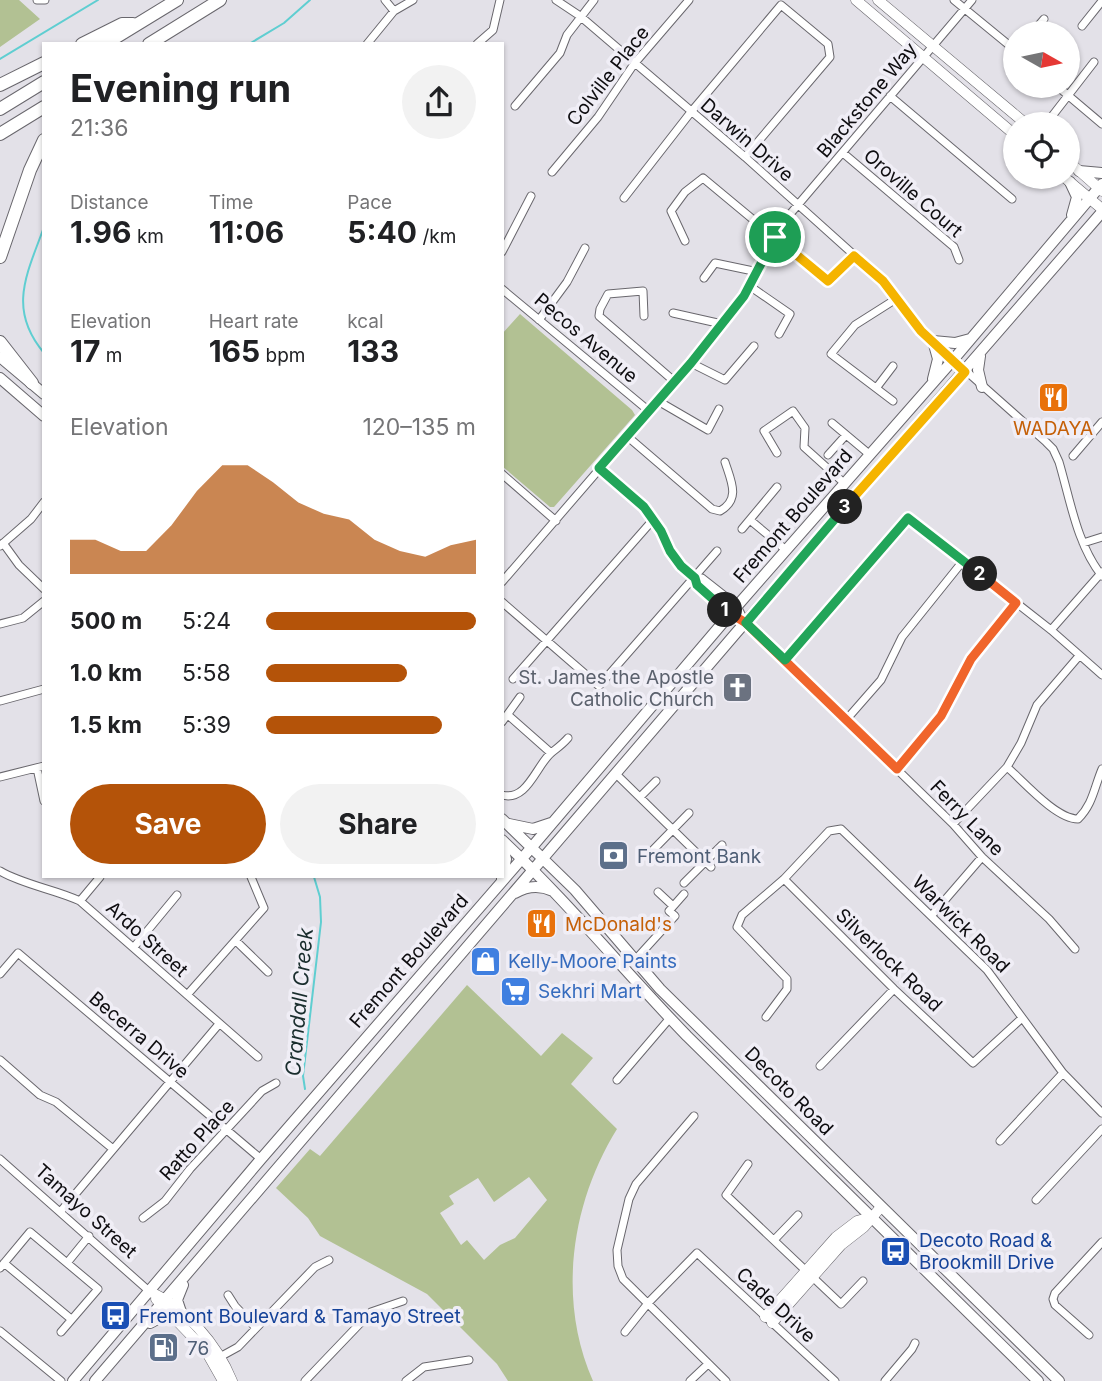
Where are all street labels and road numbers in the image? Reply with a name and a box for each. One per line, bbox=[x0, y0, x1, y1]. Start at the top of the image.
street label: Colville Place bbox=[562, 22, 654, 130]
street label: Blackstone Way bbox=[812, 38, 922, 162]
street label: Darwin Drive bbox=[696, 93, 798, 187]
street label: Oroville Court bbox=[859, 144, 967, 242]
street label: Pecos Avenue bbox=[530, 288, 642, 388]
street label: Fremont Boulevard bbox=[729, 444, 857, 588]
street label: Ferry Lane bbox=[925, 775, 1009, 861]
street label: Warwick Road bbox=[907, 870, 1015, 978]
street label: Fremont Boulevard bbox=[345, 889, 473, 1033]
street label: Ardo Street bbox=[101, 896, 193, 982]
street label: Silverlock Road bbox=[831, 904, 947, 1016]
street label: Becerra Drive bbox=[84, 987, 194, 1083]
street label: Decoto Road bbox=[740, 1042, 838, 1140]
street label: Ratto Place bbox=[155, 1095, 239, 1185]
street label: Tamayo Street bbox=[30, 1159, 142, 1263]
street label: Cade Drive bbox=[732, 1263, 820, 1347]

